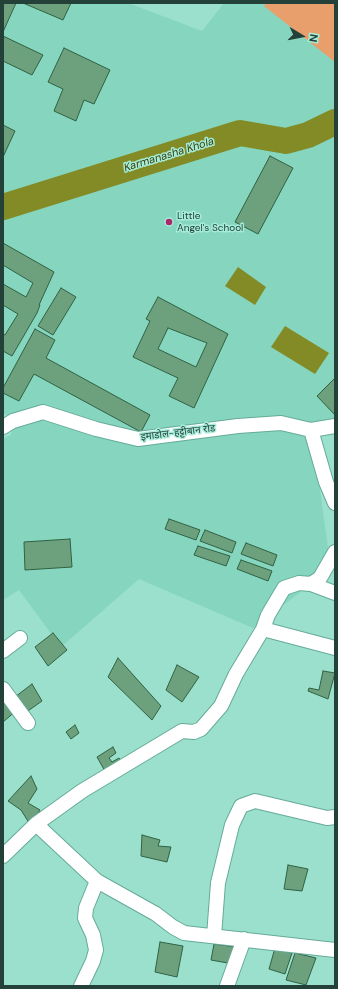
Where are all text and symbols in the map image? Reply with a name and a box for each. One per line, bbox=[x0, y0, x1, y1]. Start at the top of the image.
north arrow bbox=[282, 16, 322, 56]
text: N bbox=[306, 33, 321, 43]
water label: Karmanasha Khola bbox=[122, 135, 216, 175]
place label: Little Angel's School bbox=[177, 210, 243, 234]
marker: Little Angel's School bbox=[164, 217, 174, 227]
street label: इमाडोल-हट्टीबान रोड bbox=[140, 422, 216, 444]

